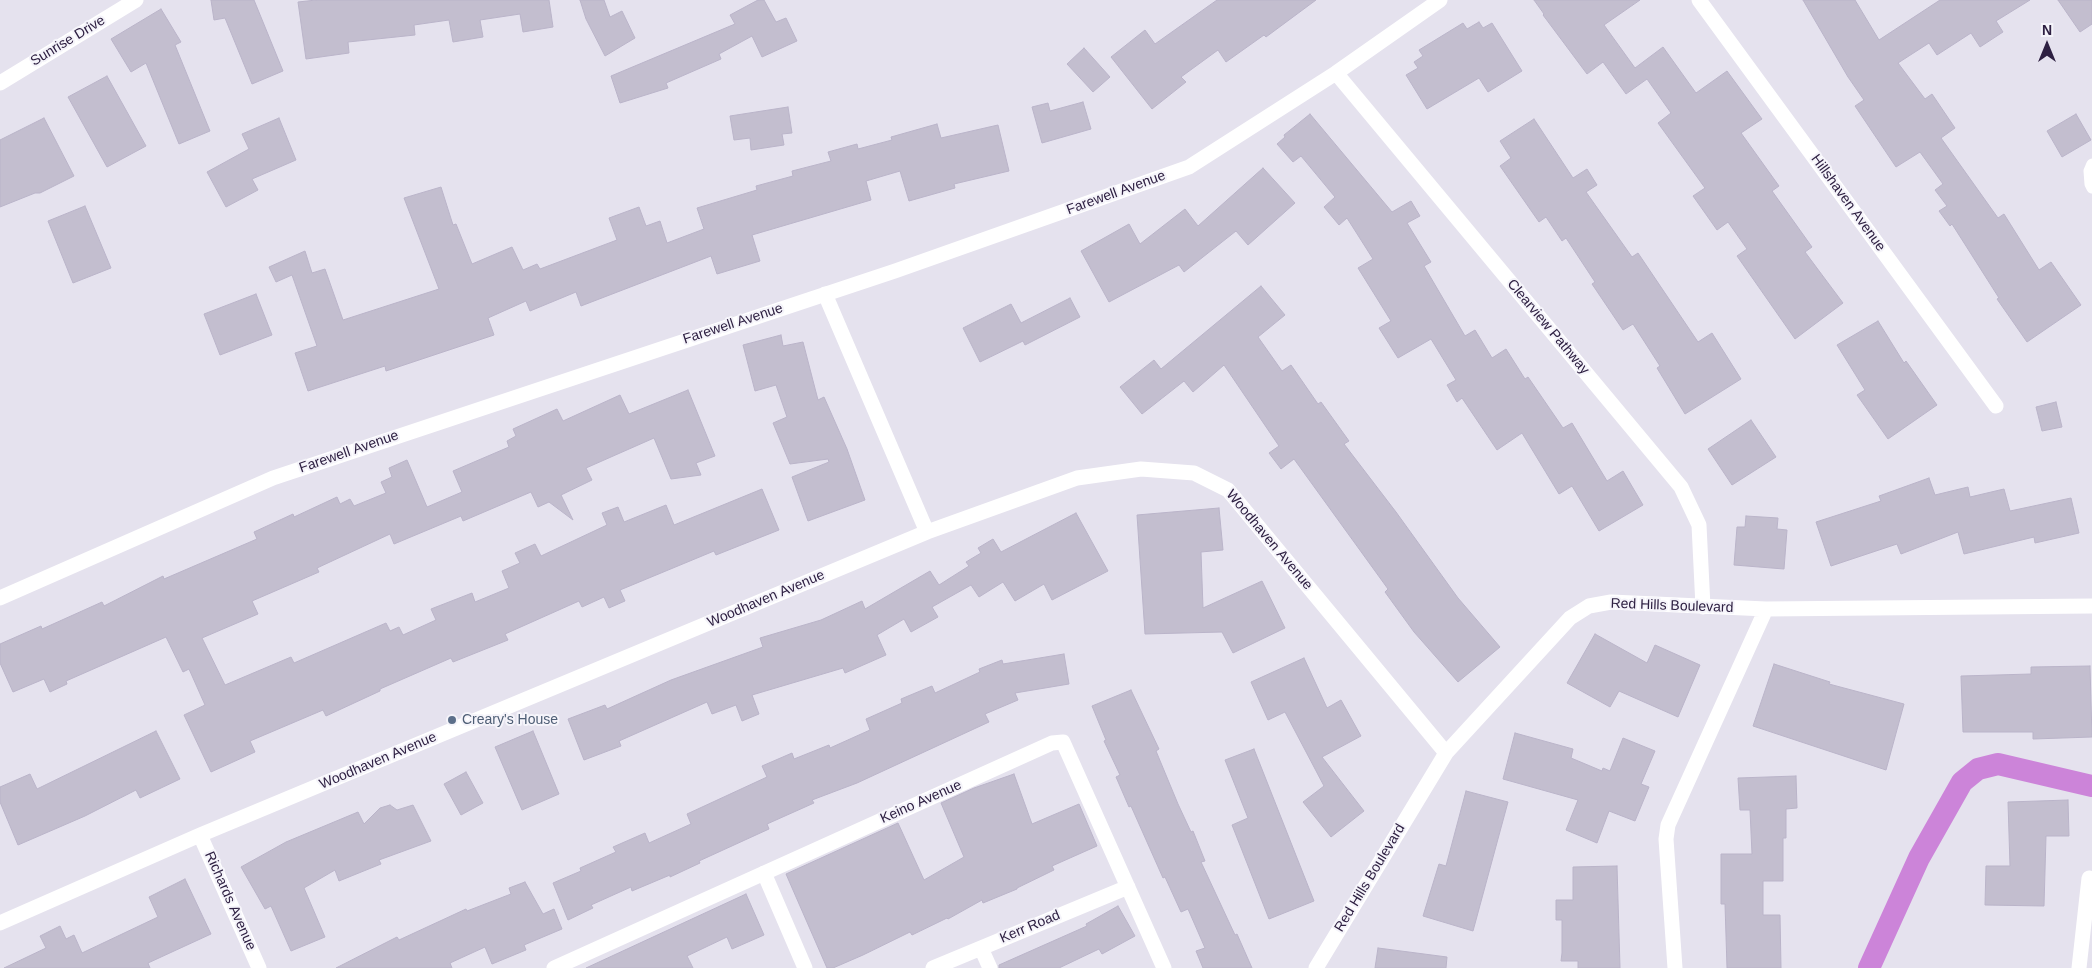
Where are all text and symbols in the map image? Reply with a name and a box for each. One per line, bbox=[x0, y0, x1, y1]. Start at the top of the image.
street label: Sunrise Drive bbox=[28, 12, 108, 70]
north arrow bbox=[2022, 20, 2072, 70]
text: N bbox=[2042, 22, 2052, 38]
street label: Hillshaven Avenue bbox=[1807, 151, 1889, 255]
street label: Farewell Avenue bbox=[1064, 167, 1168, 219]
street label: Clearview Pathway bbox=[1503, 276, 1593, 378]
street label: Farewell Avenue bbox=[681, 300, 785, 348]
street label: Farewell Avenue bbox=[297, 427, 401, 477]
street label: Woodhaven Avenue bbox=[1222, 486, 1316, 594]
street label: Woodhaven Avenue bbox=[705, 567, 827, 631]
street label: Red Hills Boulevard bbox=[1610, 595, 1734, 617]
place label: Creary's House bbox=[462, 712, 558, 728]
marker: Creary's House bbox=[446, 714, 458, 726]
street label: Woodhaven Avenue bbox=[317, 729, 439, 793]
street label: Keino Avenue bbox=[878, 777, 964, 827]
street label: Red Hills Boulevard bbox=[1331, 821, 1409, 935]
street label: Richards Avenue bbox=[201, 849, 259, 953]
street label: Kerr Road bbox=[997, 907, 1063, 947]

